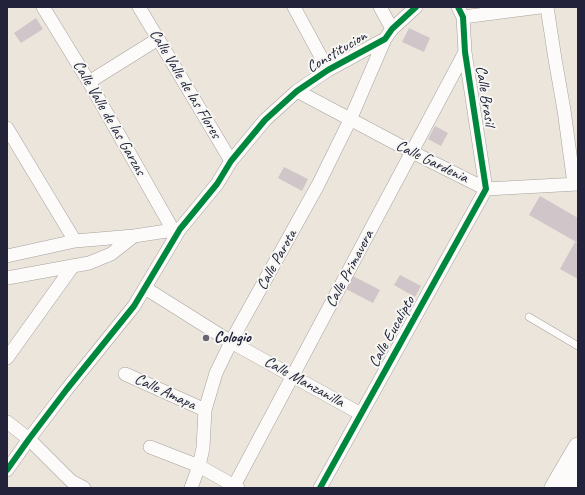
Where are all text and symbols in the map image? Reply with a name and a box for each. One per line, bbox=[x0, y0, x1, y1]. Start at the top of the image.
street label: Calle Valle de las Flores bbox=[145, 26, 225, 142]
street label: Constitucion bbox=[303, 27, 371, 77]
street label: Calle Valle de las Garzas bbox=[68, 57, 150, 179]
street label: Calle Brasil bbox=[471, 64, 499, 128]
street label: Calle Gardenia bbox=[393, 136, 471, 188]
street label: Calle Parota bbox=[253, 226, 301, 294]
street label: Calle Primavera bbox=[322, 227, 378, 311]
street label: Calle Eucalipto bbox=[365, 293, 419, 371]
place label: Cologio bbox=[214, 328, 251, 348]
marker: Cologio bbox=[201, 333, 211, 343]
street label: Calle Manzanilla bbox=[261, 352, 347, 412]
street label: Calle Amapa bbox=[131, 369, 199, 415]

